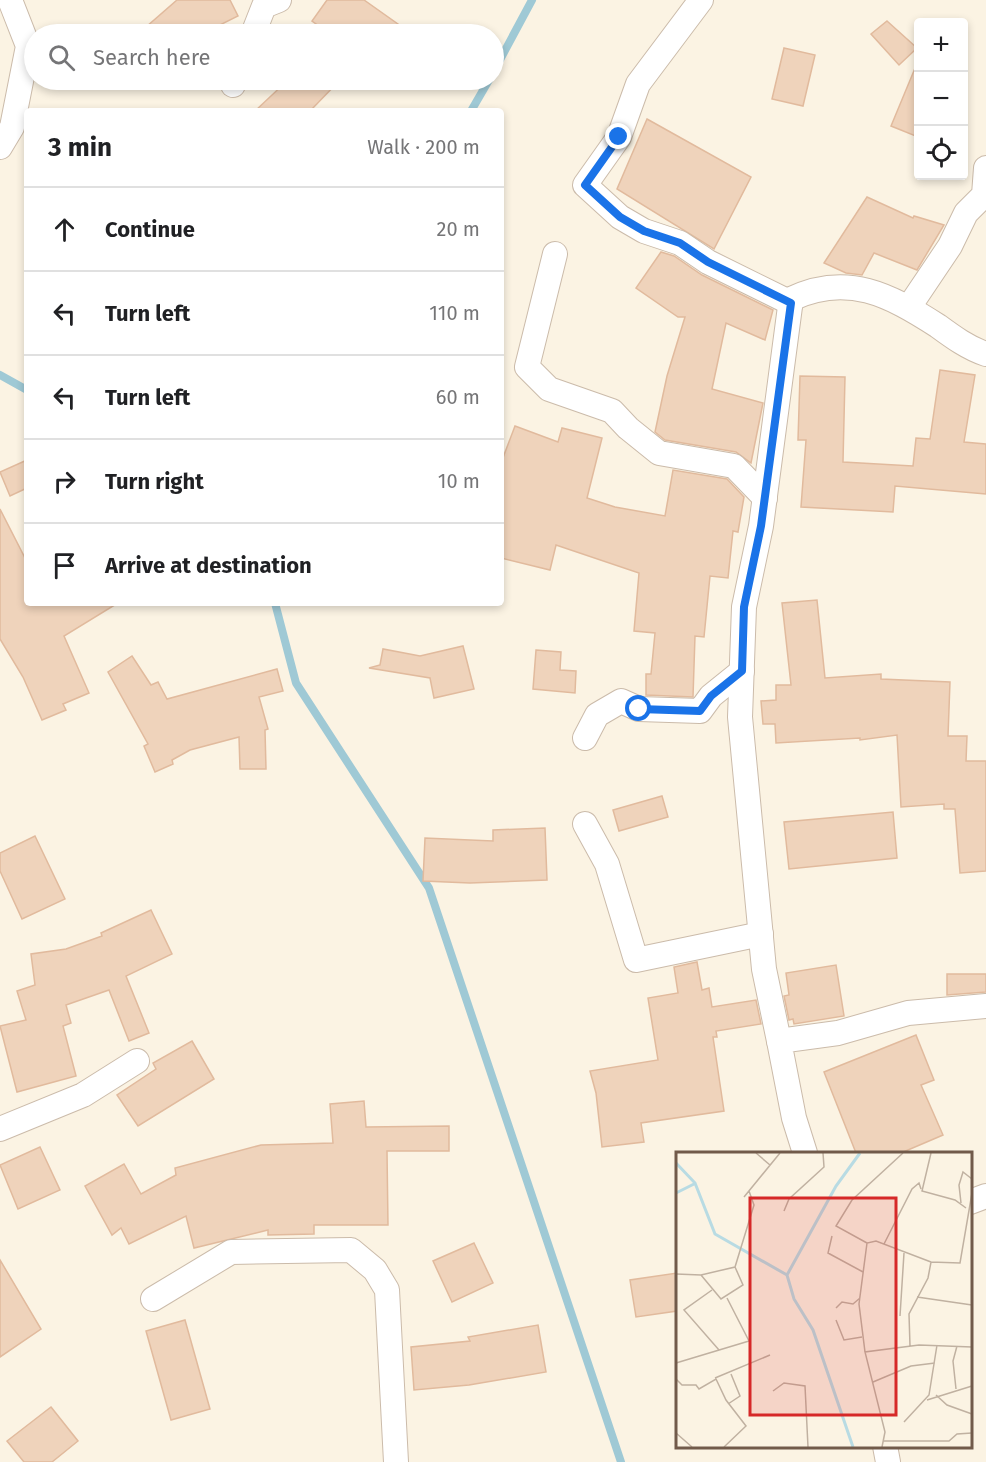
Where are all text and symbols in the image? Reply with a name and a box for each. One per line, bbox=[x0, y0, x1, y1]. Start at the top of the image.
map controls bbox=[914, 18, 968, 180]
button: + bbox=[914, 18, 968, 72]
search box bbox=[24, 24, 504, 90]
icon: search bbox=[45, 41, 78, 74]
text: Search here bbox=[93, 44, 211, 71]
button: − bbox=[914, 72, 968, 126]
route end bbox=[605, 123, 631, 149]
button: locate bbox=[914, 126, 968, 180]
text: 3 min bbox=[48, 132, 112, 163]
text: Walk · 200 m bbox=[367, 135, 480, 159]
icon: ahead bbox=[48, 213, 81, 246]
text: Continue bbox=[105, 216, 195, 243]
text: 20 m bbox=[437, 217, 480, 241]
icon: left bbox=[48, 297, 81, 330]
text: Turn left bbox=[105, 300, 190, 327]
text: 110 m bbox=[429, 301, 480, 325]
icon: left bbox=[48, 381, 81, 414]
text: Turn left bbox=[105, 384, 190, 411]
text: 60 m bbox=[436, 385, 480, 409]
icon: right bbox=[48, 465, 81, 498]
text: Turn right bbox=[105, 468, 204, 495]
text: 10 m bbox=[438, 469, 480, 493]
icon: arrive bbox=[48, 549, 81, 582]
text: Arrive at destination bbox=[105, 552, 312, 579]
route start bbox=[625, 695, 651, 721]
inset map bbox=[676, 1152, 971, 1447]

